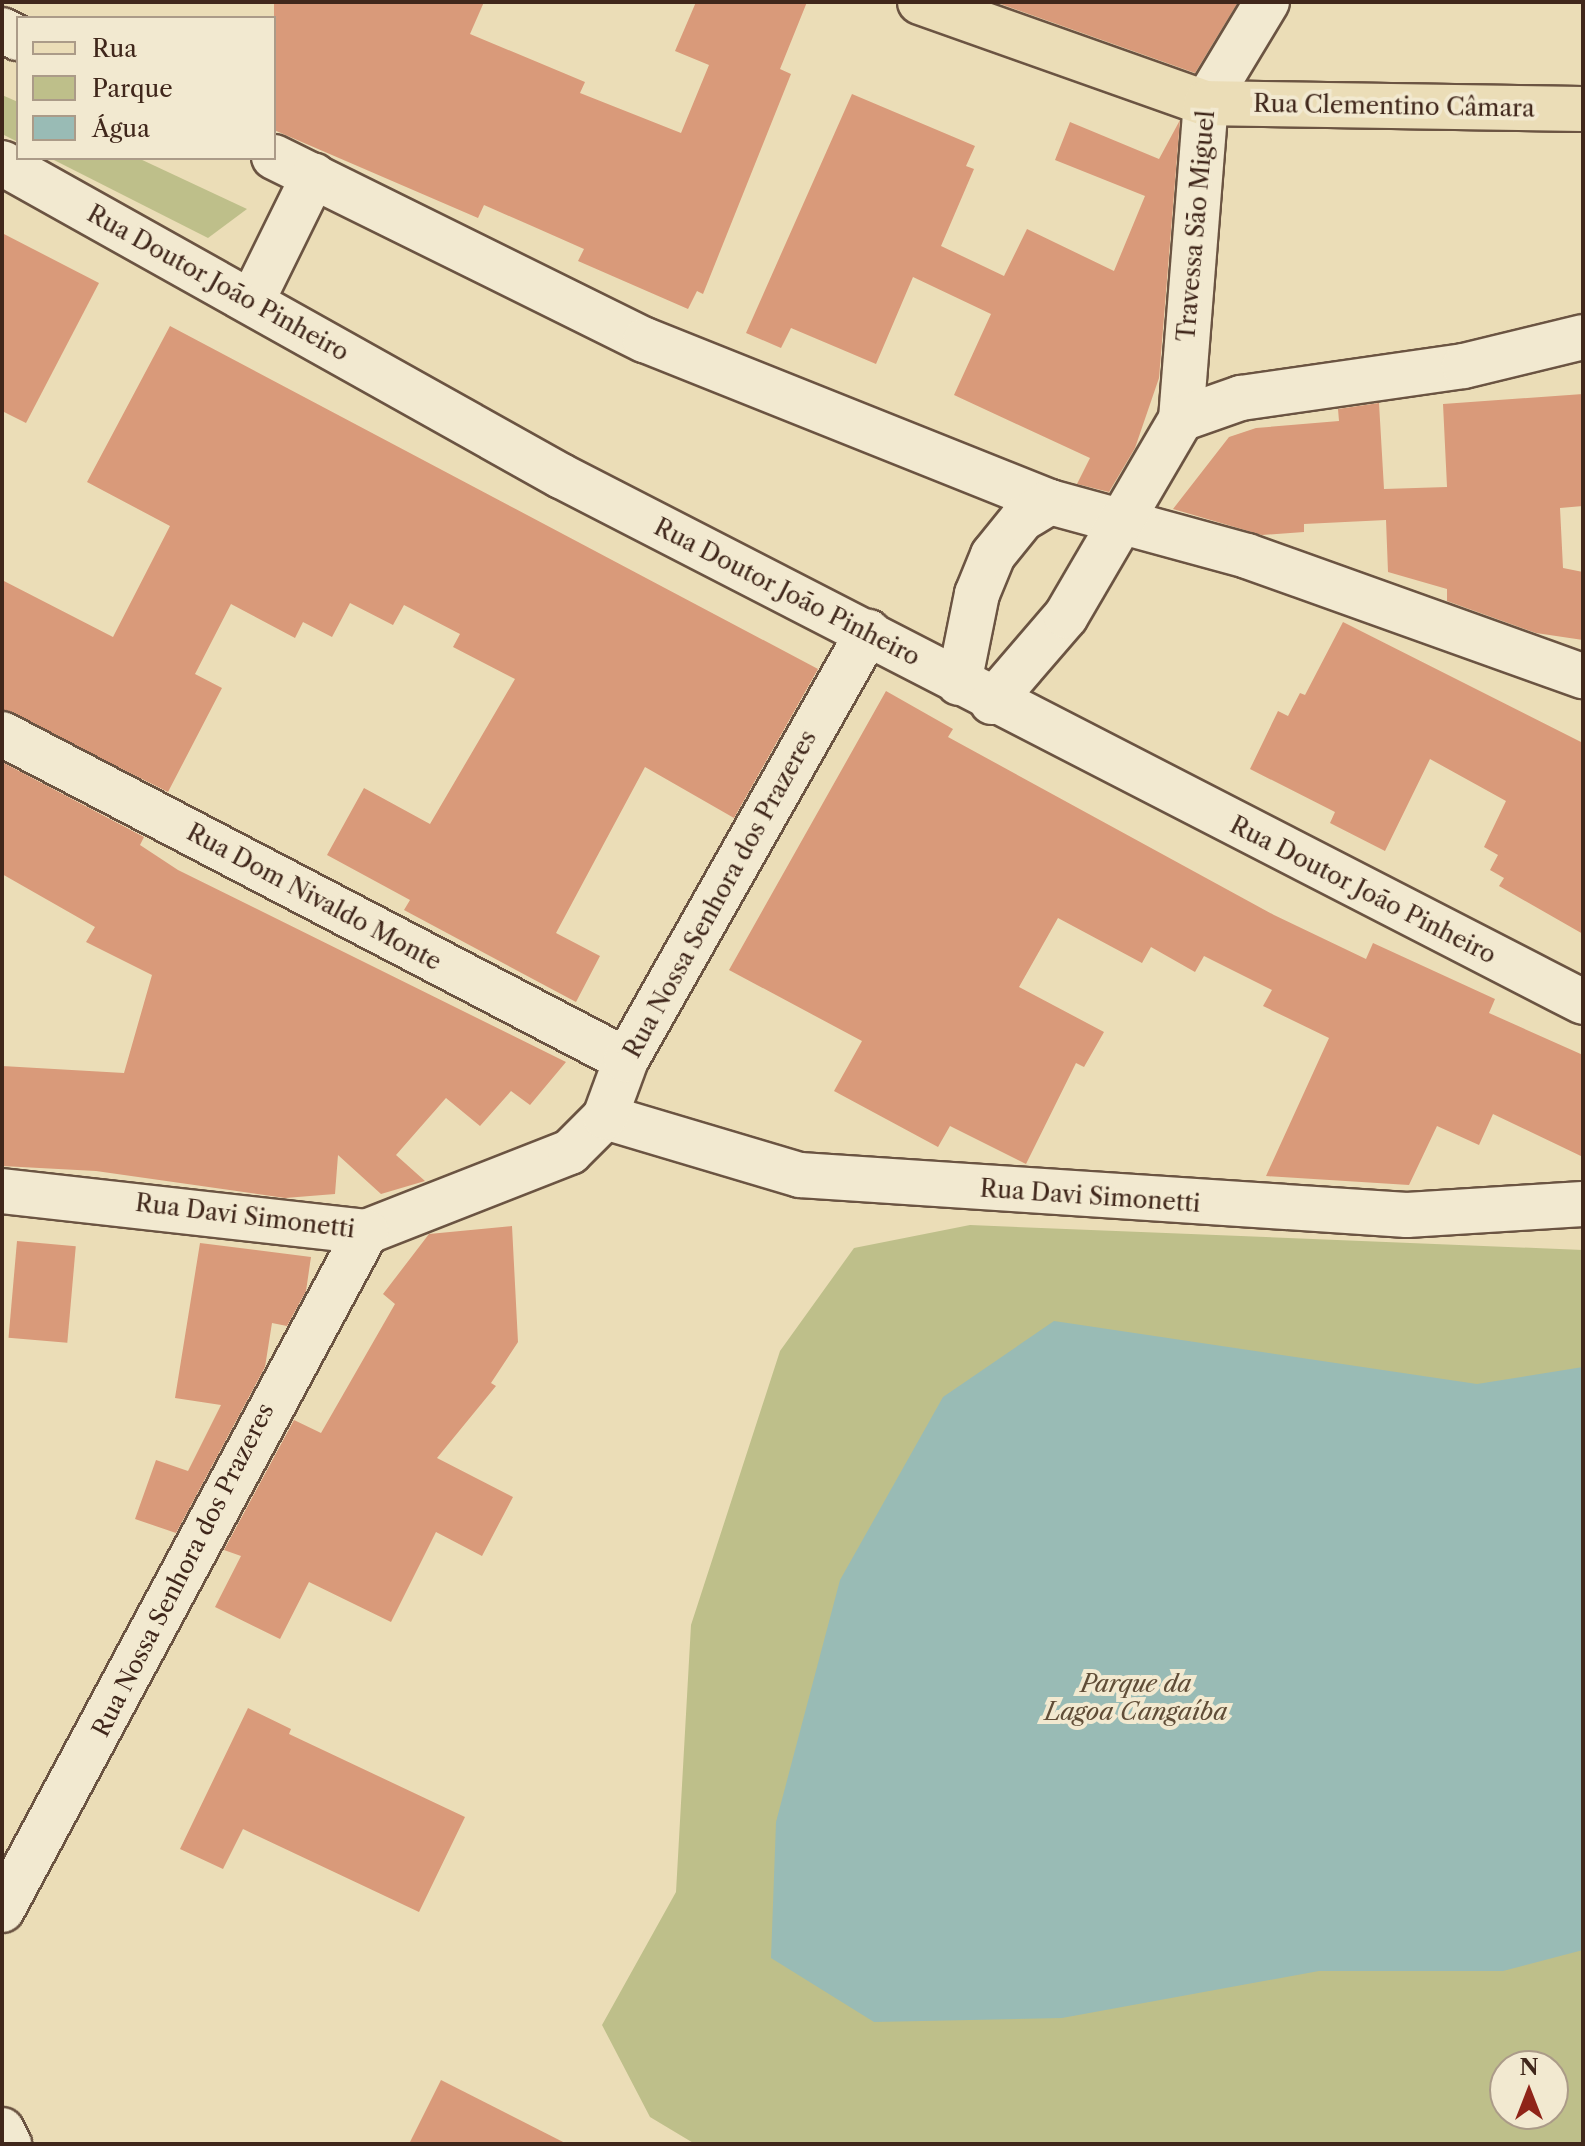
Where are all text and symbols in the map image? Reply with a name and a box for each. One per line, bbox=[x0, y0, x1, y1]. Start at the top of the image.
legend bbox=[16, 16, 276, 160]
text: Rua bbox=[92, 34, 137, 63]
text: Parque bbox=[92, 74, 173, 103]
street label: Rua Clementino Câmara bbox=[1253, 89, 1535, 123]
street label: Travessa São Miguel bbox=[1172, 109, 1220, 343]
text: Água bbox=[92, 114, 150, 143]
street label: Rua Doutor João Pinheiro bbox=[82, 199, 354, 367]
street label: Rua Doutor João Pinheiro bbox=[649, 512, 925, 672]
street label: Rua Nossa Senhora dos Prazeres bbox=[617, 725, 823, 1063]
street label: Rua Doutor João Pinheiro bbox=[1225, 810, 1501, 970]
street label: Rua Dom Nivaldo Monte bbox=[182, 818, 446, 976]
street label: Rua Davi Simonetti bbox=[979, 1174, 1201, 1218]
street label: Rua Davi Simonetti bbox=[134, 1188, 356, 1244]
street label: Rua Nossa Senhora dos Prazeres bbox=[86, 1398, 280, 1742]
park label: Parque da Lagoa Cangaíba bbox=[1044, 1670, 1228, 1726]
north arrow bbox=[1489, 2050, 1569, 2130]
text: N bbox=[1519, 2054, 1539, 2081]

